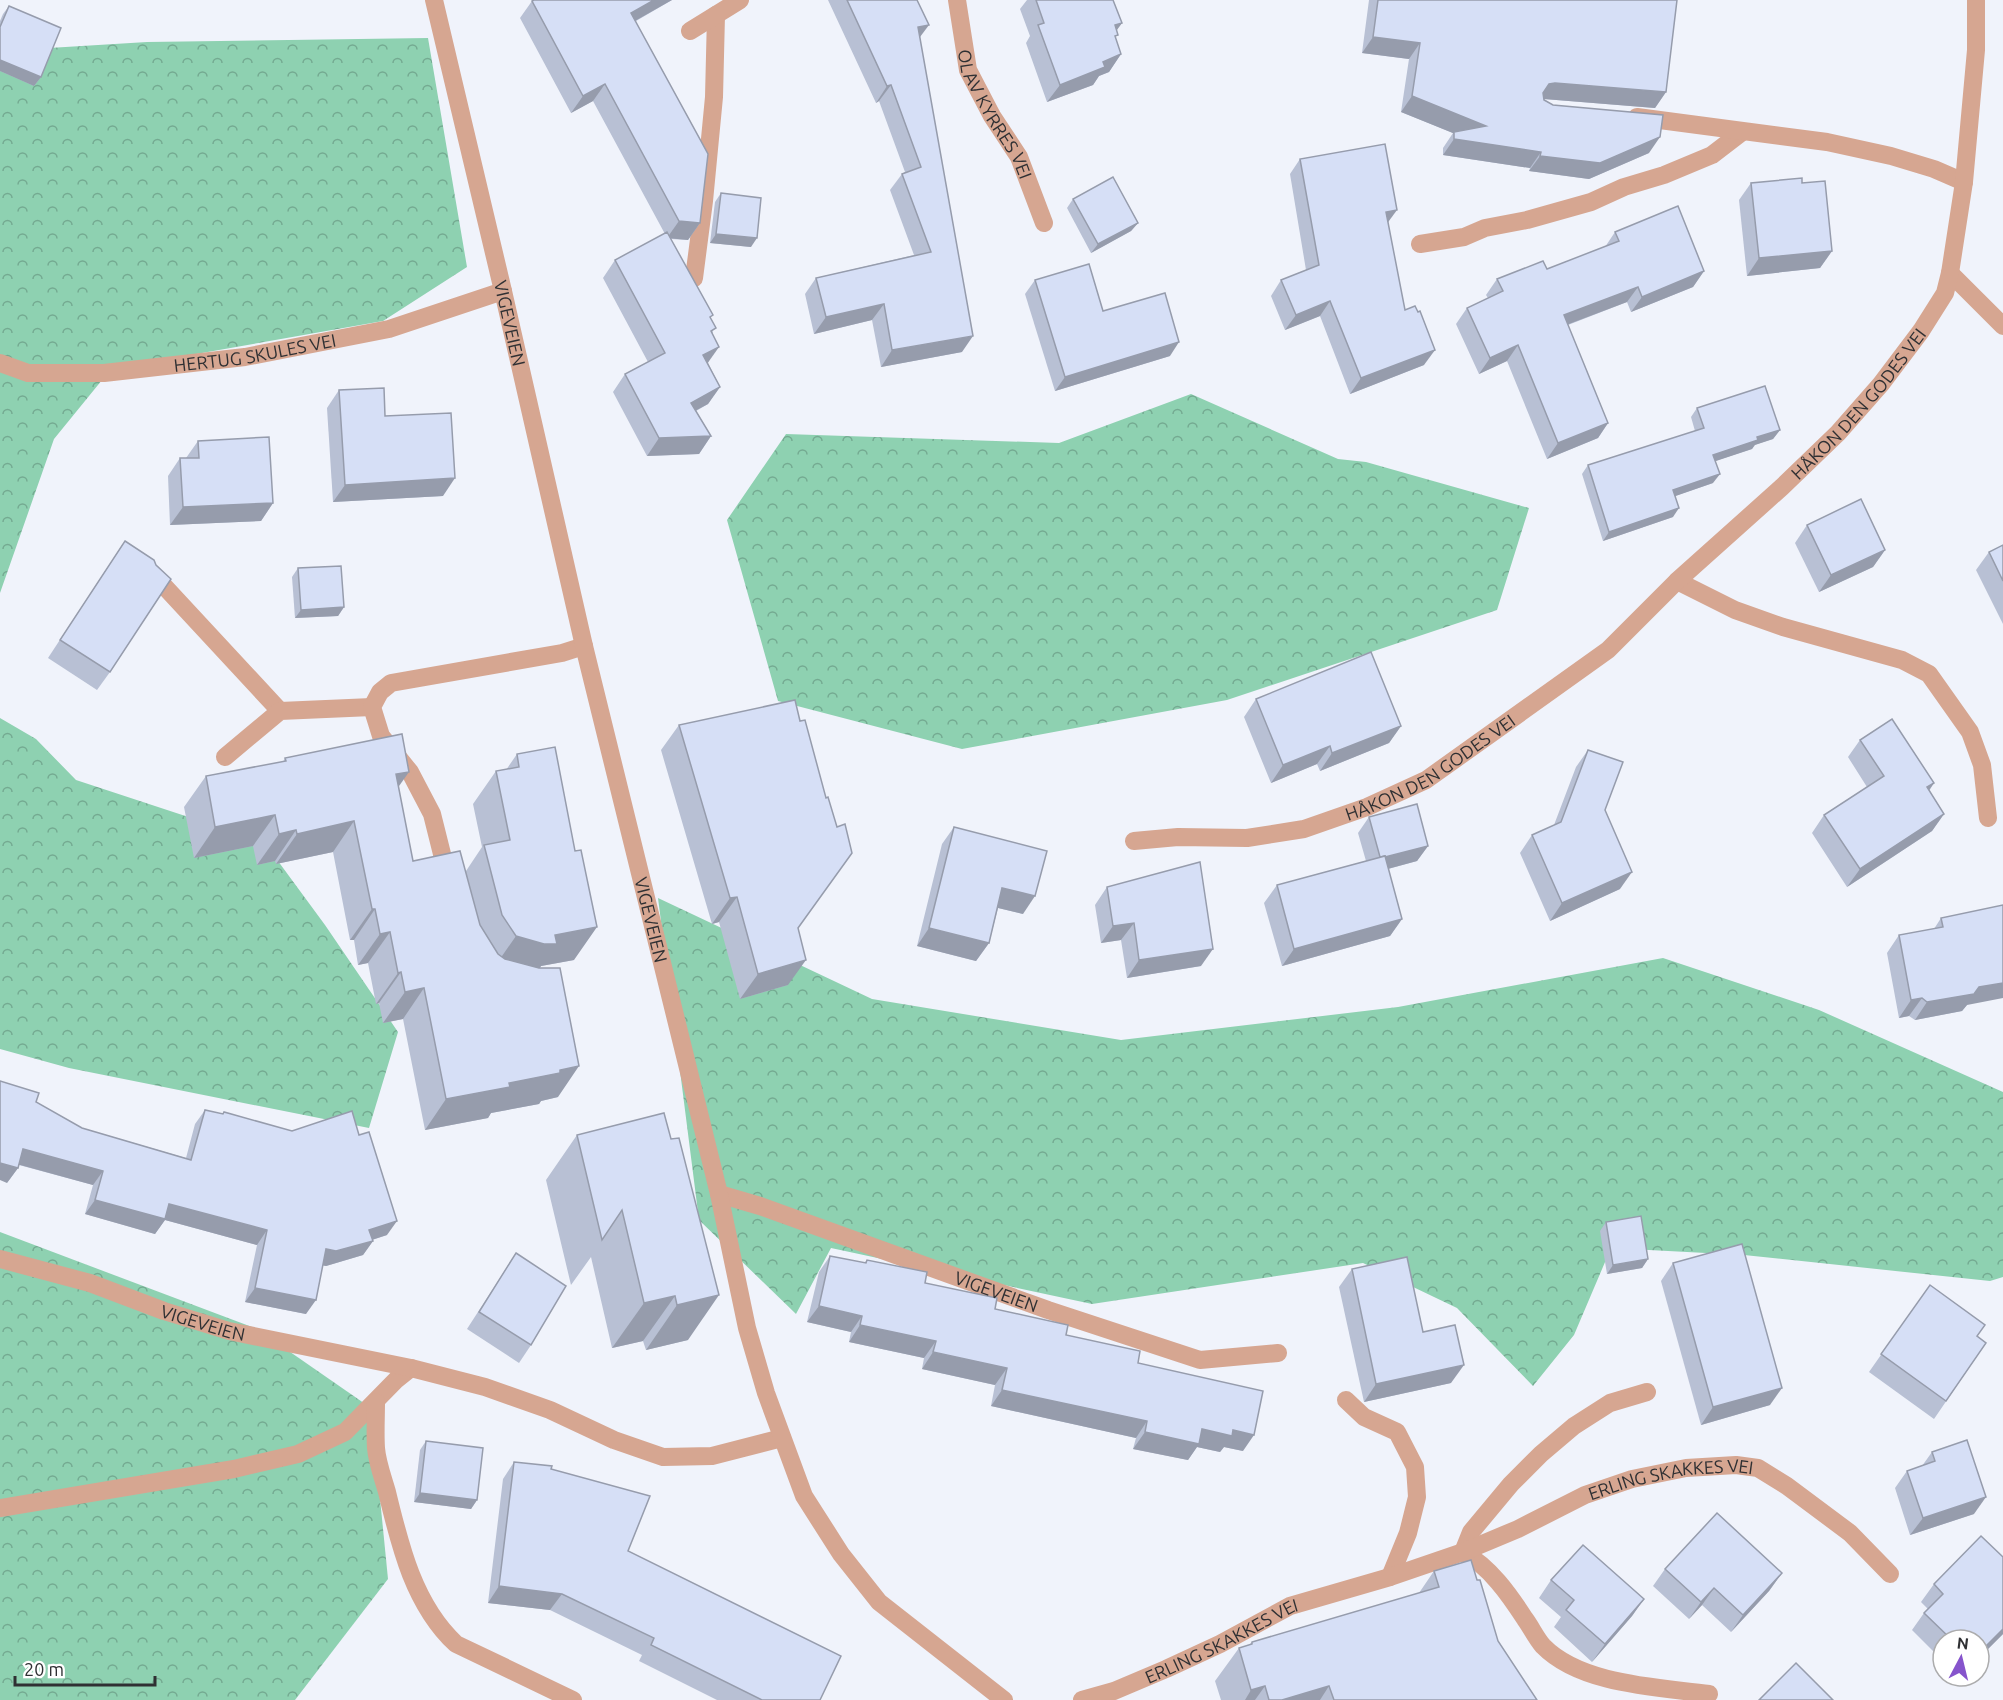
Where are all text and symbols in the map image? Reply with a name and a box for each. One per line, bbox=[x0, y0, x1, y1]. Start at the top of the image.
street label: OLAV KYRRES VEI bbox=[955, 48, 1036, 181]
street label: VIGEVEIEN bbox=[491, 278, 530, 368]
street label: HÅKON DEN GODES VEI bbox=[1787, 324, 1930, 483]
street label: HERTUG SKULES VEI bbox=[173, 330, 338, 375]
street label: HÅKON DEN GODES VEI bbox=[1342, 710, 1518, 824]
street label: VIGEVEIEN bbox=[631, 875, 672, 964]
street label: VIGEVEIEN bbox=[952, 1267, 1041, 1316]
street label: VIGEVEIEN bbox=[158, 1301, 247, 1344]
street label: ERLING SKAKKES VEI bbox=[1585, 1455, 1755, 1503]
street label: ERLING SKAKKES VEI bbox=[1142, 1594, 1300, 1687]
north arrow bbox=[1931, 1628, 1991, 1688]
text: N bbox=[1956, 1633, 1970, 1653]
scale bar bbox=[15, 1649, 154, 1687]
text: 20 m bbox=[24, 1659, 64, 1679]

